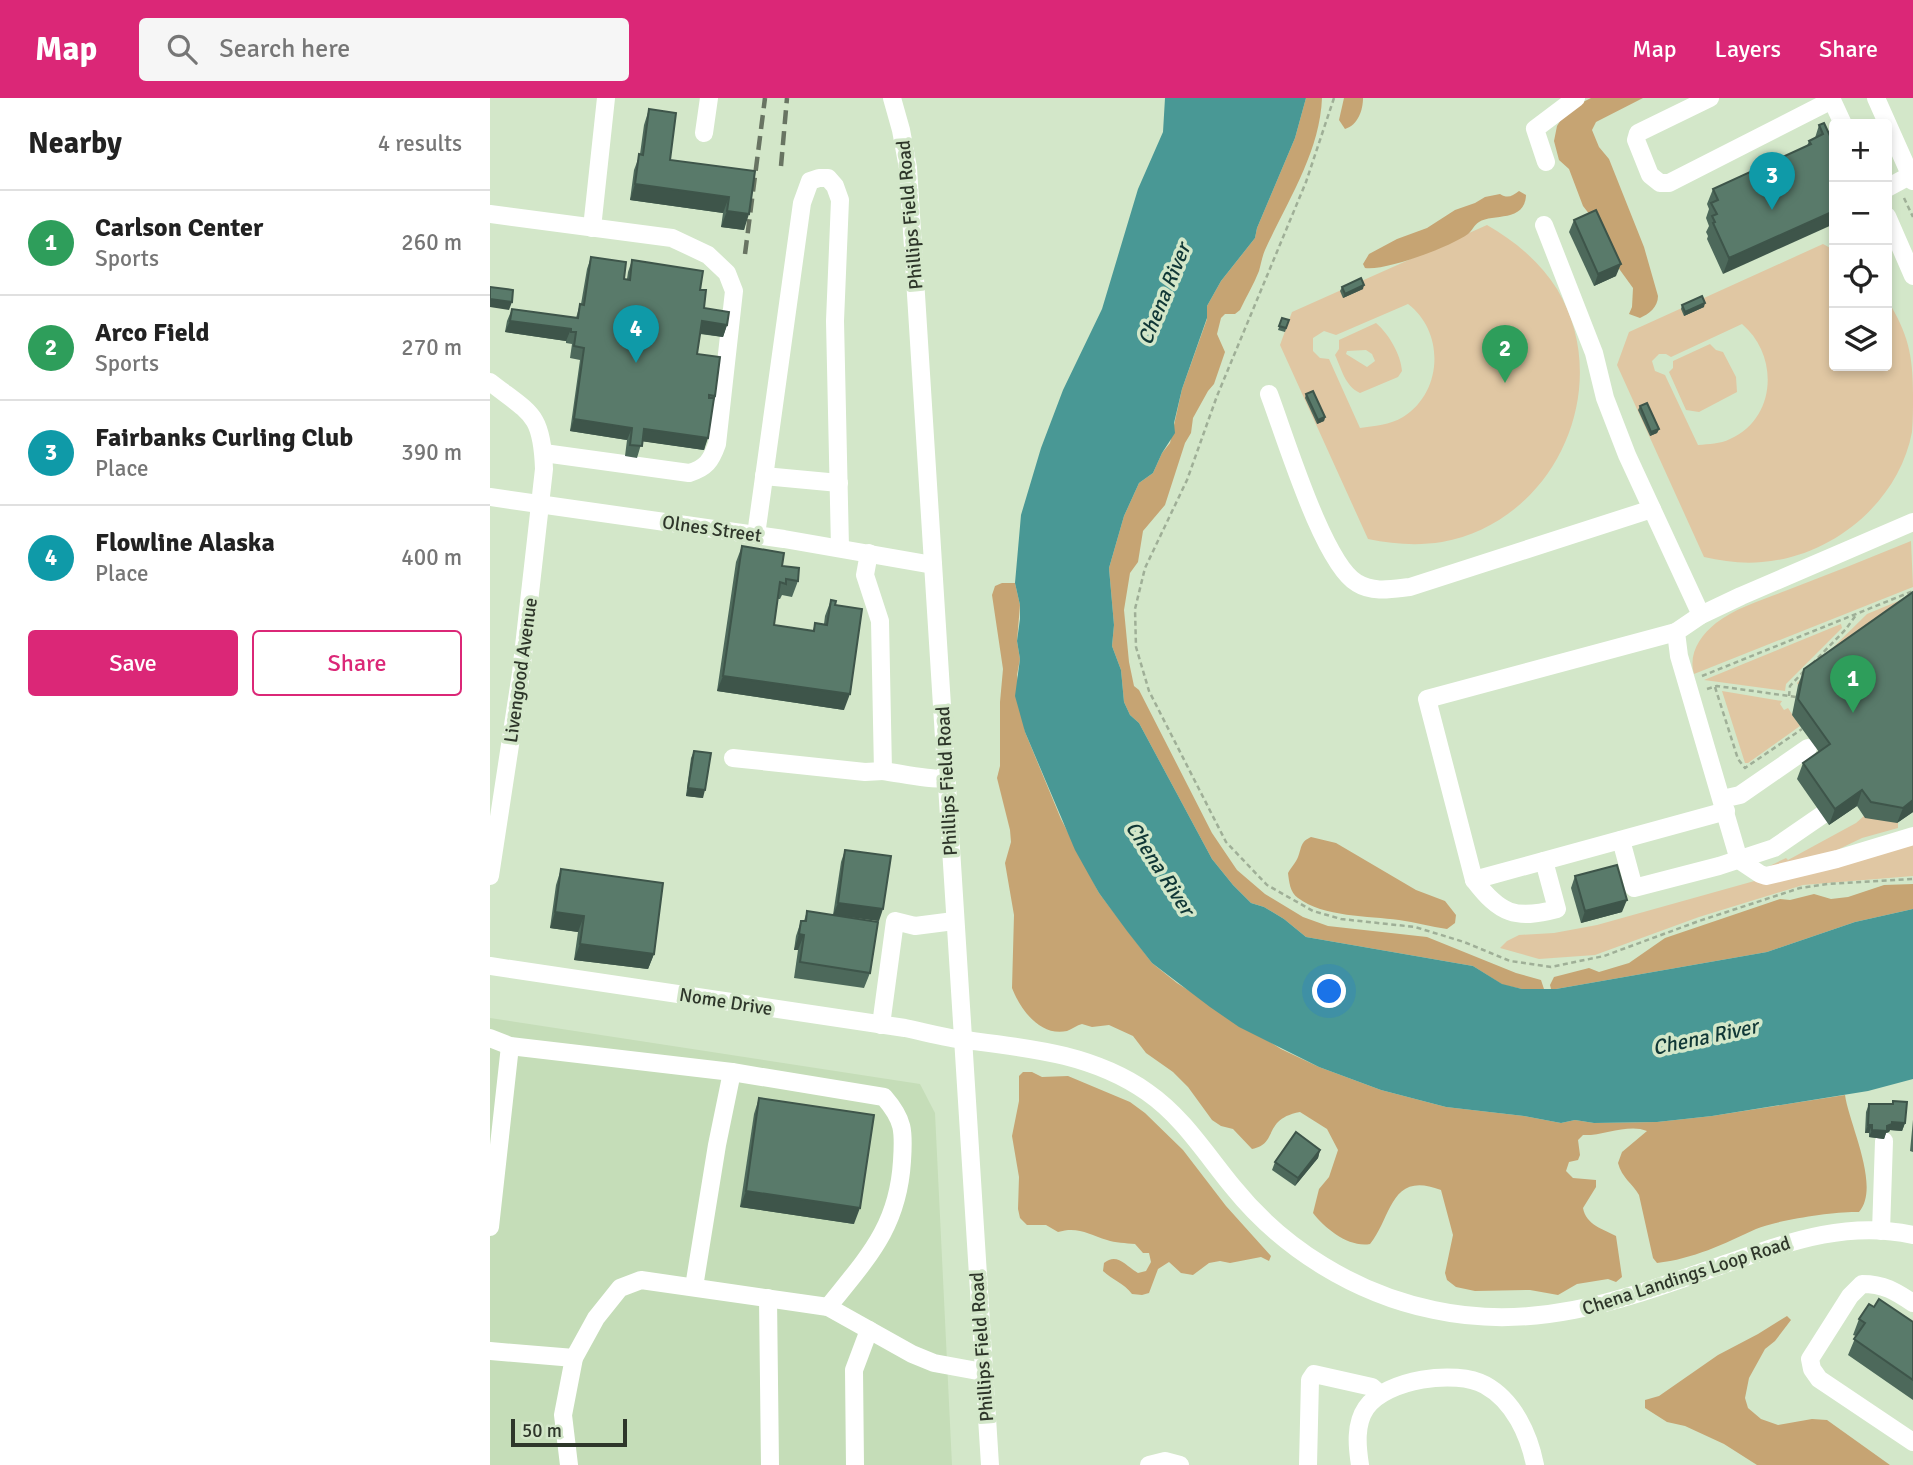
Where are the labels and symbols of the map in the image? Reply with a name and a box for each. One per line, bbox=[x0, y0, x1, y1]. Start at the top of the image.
street label: Phillips Field Road bbox=[892, 139, 928, 291]
pin: 3 bbox=[1749, 152, 1795, 210]
water label: Chena River bbox=[1132, 237, 1197, 348]
pin: 4 bbox=[613, 305, 659, 363]
pin: 2 bbox=[1482, 325, 1528, 383]
street label: Olnes Street bbox=[661, 510, 763, 548]
street label: Livengood Avenue bbox=[499, 596, 543, 744]
pin: 1 bbox=[1830, 655, 1876, 713]
street label: Phillips Field Road bbox=[931, 706, 963, 856]
water label: Chena River bbox=[1120, 816, 1202, 923]
your location bbox=[1312, 974, 1346, 1008]
street label: Nome Drive bbox=[677, 983, 774, 1021]
water label: Chena River bbox=[1650, 1012, 1763, 1061]
street label: Chena Landings Loop Road bbox=[1579, 1231, 1793, 1321]
street label: Phillips Field Road bbox=[965, 1271, 999, 1422]
scale bar bbox=[511, 1416, 626, 1448]

